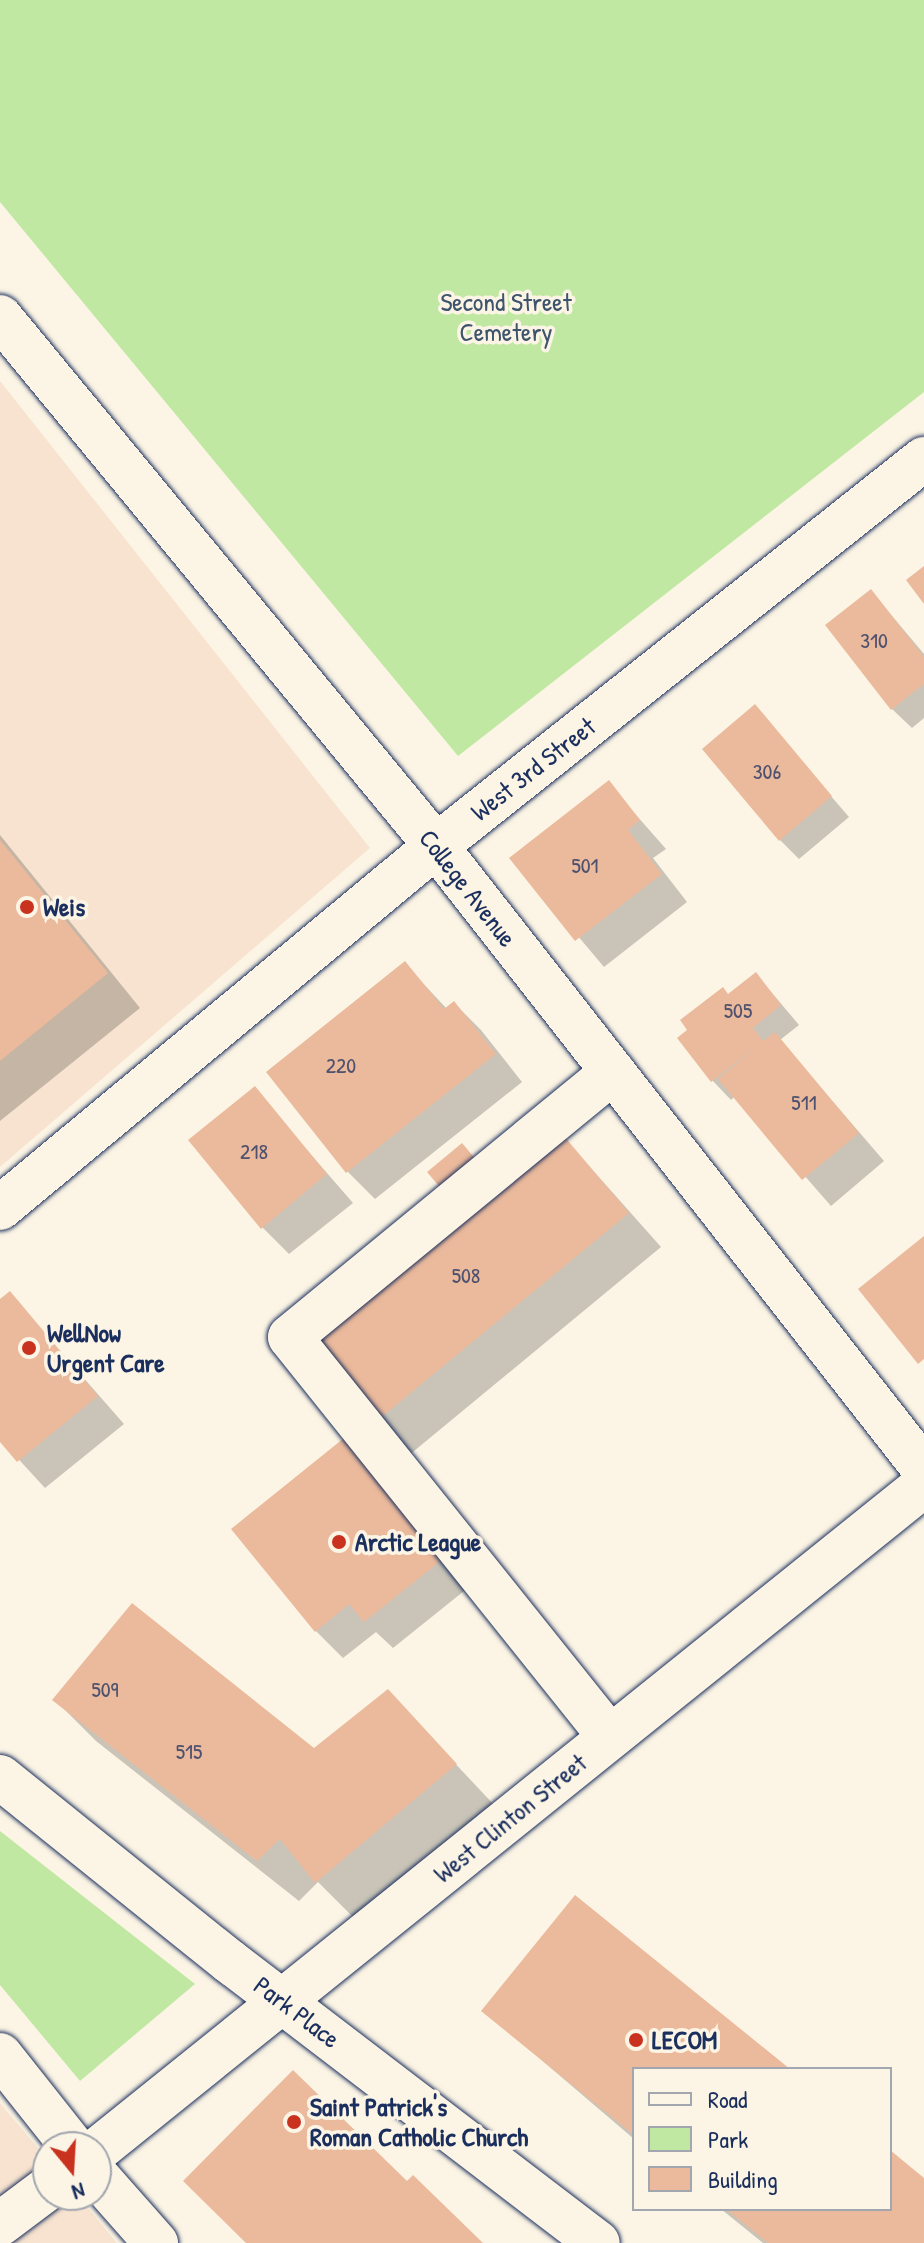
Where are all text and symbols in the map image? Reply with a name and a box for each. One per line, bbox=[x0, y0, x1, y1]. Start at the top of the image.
park label: Second Street Cemetery bbox=[440, 286, 572, 348]
house number: 310 bbox=[860, 628, 888, 654]
street label: West 3rd Street bbox=[464, 711, 602, 827]
house number: 306 bbox=[753, 759, 781, 785]
street label: College Avenue bbox=[413, 823, 523, 953]
house number: 501 bbox=[571, 853, 599, 879]
place label: Weis bbox=[43, 891, 85, 923]
marker: Weis bbox=[18, 898, 36, 916]
house number: 505 bbox=[724, 998, 752, 1024]
house number: 220 bbox=[326, 1053, 356, 1079]
house number: 511 bbox=[791, 1090, 817, 1116]
house number: 218 bbox=[240, 1139, 268, 1165]
house number: 508 bbox=[452, 1263, 480, 1289]
place label: WellNow Urgent Care bbox=[47, 1317, 165, 1378]
marker: WellNow Urgent Care bbox=[18, 1337, 40, 1359]
place label: Arctic League bbox=[355, 1526, 481, 1558]
marker: Arctic League bbox=[330, 1533, 348, 1551]
house number: 509 bbox=[91, 1677, 119, 1703]
house number: 515 bbox=[176, 1739, 202, 1765]
street label: West Clinton Street bbox=[427, 1747, 593, 1889]
street label: Park Place bbox=[248, 1970, 346, 2054]
place label: LECOM bbox=[652, 2024, 717, 2056]
marker: LECOM bbox=[627, 2031, 645, 2049]
legend bbox=[632, 2067, 892, 2211]
text: Road bbox=[708, 2083, 747, 2115]
place label: Saint Patrick's Roman Catholic Church bbox=[310, 2091, 528, 2152]
marker: Saint Patrick's Roman Catholic Church bbox=[285, 2113, 303, 2131]
text: Park bbox=[708, 2123, 748, 2155]
north arrow bbox=[32, 2131, 112, 2211]
text: Building bbox=[708, 2163, 778, 2195]
text: N bbox=[69, 2176, 89, 2208]

